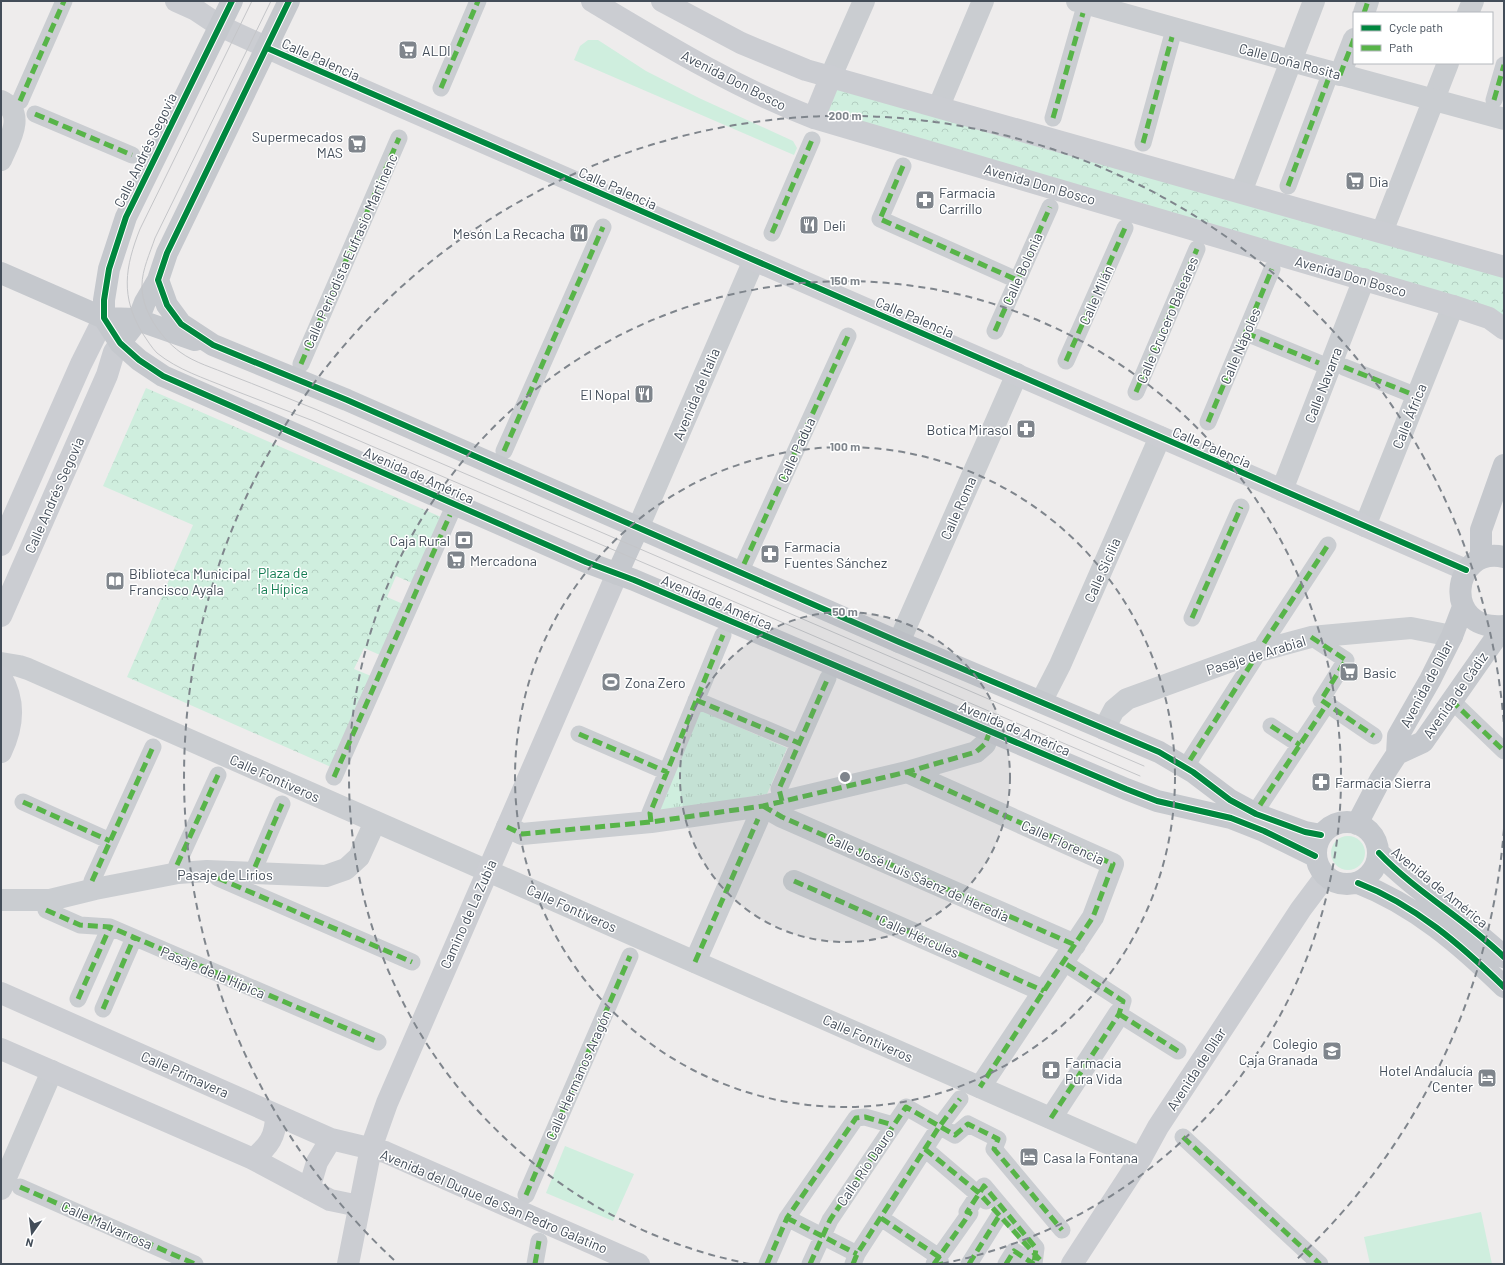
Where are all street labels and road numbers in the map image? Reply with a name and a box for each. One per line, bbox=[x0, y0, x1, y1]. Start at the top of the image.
street label: Calle Palencia bbox=[279, 34, 363, 84]
street label: Calle Doña Rosita bbox=[1237, 39, 1343, 83]
street label: Avenida Don Bosco bbox=[679, 46, 789, 114]
street label: Calle Andrés Segovia bbox=[110, 90, 180, 210]
street label: Calle Periodista Eufrasio Martinenc bbox=[299, 151, 401, 351]
street label: Avenida Don Bosco bbox=[982, 160, 1098, 208]
street label: Calle Palencia bbox=[576, 163, 660, 213]
street label: Calle Bolonia bbox=[998, 230, 1046, 308]
street label: Avenida Don Bosco bbox=[1293, 252, 1409, 300]
street label: Calle Crucero Baleares bbox=[1133, 254, 1202, 386]
street label: Calle Milán bbox=[1075, 262, 1117, 328]
street label: Calle Palencia bbox=[873, 293, 957, 341]
street label: Calle Nápoles bbox=[1216, 305, 1264, 387]
street label: Avenida de Italia bbox=[669, 345, 723, 443]
street label: Calle Navarra bbox=[1301, 345, 1345, 425]
street label: Calle África bbox=[1388, 381, 1430, 451]
street label: Calle Padua bbox=[774, 415, 818, 485]
street label: Calle Palencia bbox=[1170, 423, 1254, 471]
street label: Calle Andrés Segovia bbox=[21, 434, 87, 556]
street label: Avenida de América bbox=[361, 443, 477, 507]
street label: Calle Roma bbox=[937, 474, 979, 542]
street label: Calle Sicilia bbox=[1080, 535, 1124, 605]
street label: Avenida de América bbox=[659, 571, 775, 633]
street label: Pasaje de Arabial bbox=[1204, 632, 1308, 678]
street label: Avenida de Dílar bbox=[1396, 638, 1456, 730]
street label: Avenida de Cádiz bbox=[1419, 649, 1491, 741]
street label: Avenida de América bbox=[957, 697, 1073, 759]
street label: Calle Fontiveros bbox=[227, 751, 323, 806]
street label: Calle Florencia bbox=[1019, 816, 1107, 868]
street label: Calle José Luis Sáenz de Heredia bbox=[824, 829, 1012, 925]
street label: Avenida de América bbox=[1388, 843, 1492, 931]
street label: Camino de La Zubia bbox=[436, 857, 500, 971]
street label: Pasaje de Lirios bbox=[177, 866, 273, 883]
street label: Calle Fontiveros bbox=[524, 881, 620, 936]
street label: Calle Hércules bbox=[876, 911, 962, 961]
street label: Pasaje de la Hípica bbox=[158, 942, 268, 1002]
street label: Calle Hermanos Aragón bbox=[542, 1007, 614, 1143]
street label: Calle Fontiveros bbox=[820, 1011, 916, 1066]
street label: Avenida de Dílar bbox=[1163, 1024, 1229, 1114]
street label: Calle Primavera bbox=[139, 1047, 231, 1101]
street label: Calle Río Dauro bbox=[833, 1125, 897, 1209]
street label: Avenida del Duque de San Pedro Galatino bbox=[378, 1145, 610, 1257]
street label: Calle Malvarrosa bbox=[59, 1197, 155, 1253]

